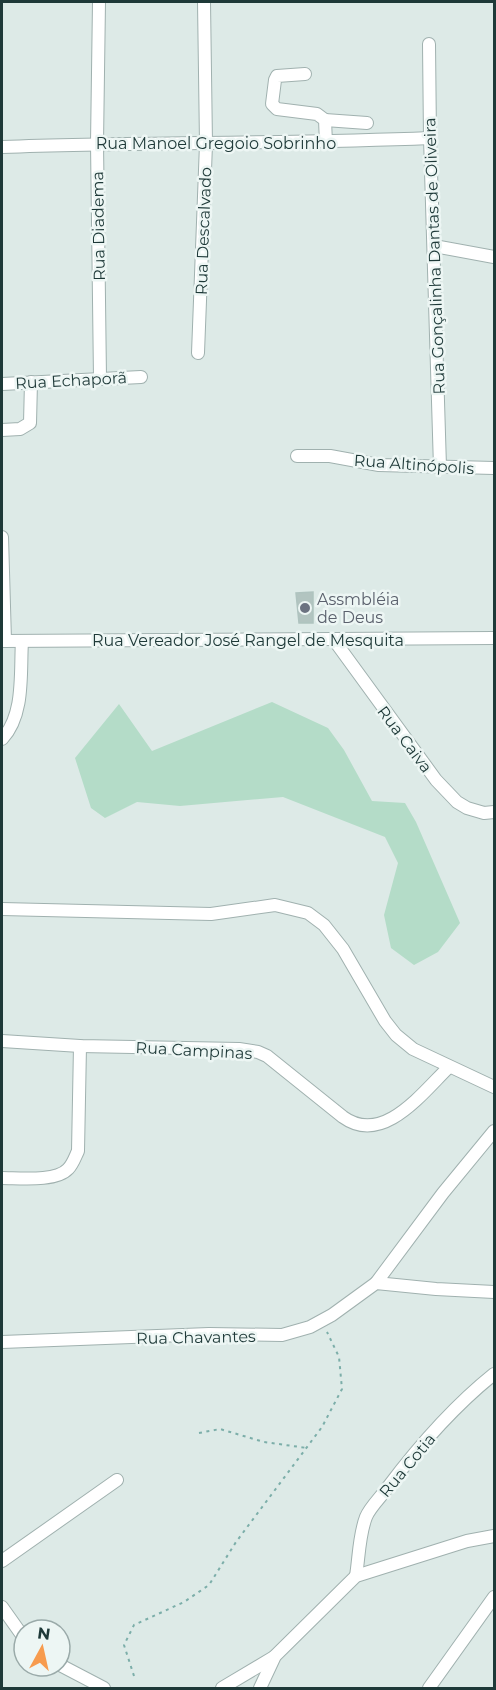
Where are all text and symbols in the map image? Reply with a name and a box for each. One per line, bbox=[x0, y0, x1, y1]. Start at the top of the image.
street label: Rua Gonçalinha Dantas de Oliveira bbox=[420, 117, 449, 395]
street label: Rua Manoel Gregoio Sobrinho bbox=[96, 134, 336, 153]
street label: Rua Descalvado bbox=[192, 167, 215, 295]
street label: Rua Diadema bbox=[88, 171, 109, 281]
street label: Rua Echaporã bbox=[15, 368, 127, 393]
street label: Rua Altinópolis bbox=[353, 451, 475, 478]
place label: Assmbléia de Deus bbox=[317, 590, 400, 627]
marker: Assmbléia de Deus bbox=[298, 601, 312, 615]
street label: Rua Vereador José Rangel de Mesquita bbox=[92, 631, 404, 650]
street label: Rua Caiva bbox=[373, 702, 436, 776]
street label: Rua Campinas bbox=[135, 1038, 253, 1063]
street label: Rua Chavantes bbox=[136, 1327, 256, 1348]
street label: Rua Cotia bbox=[375, 1430, 439, 1501]
north arrow bbox=[12, 1618, 72, 1678]
text: N bbox=[36, 1623, 52, 1644]

